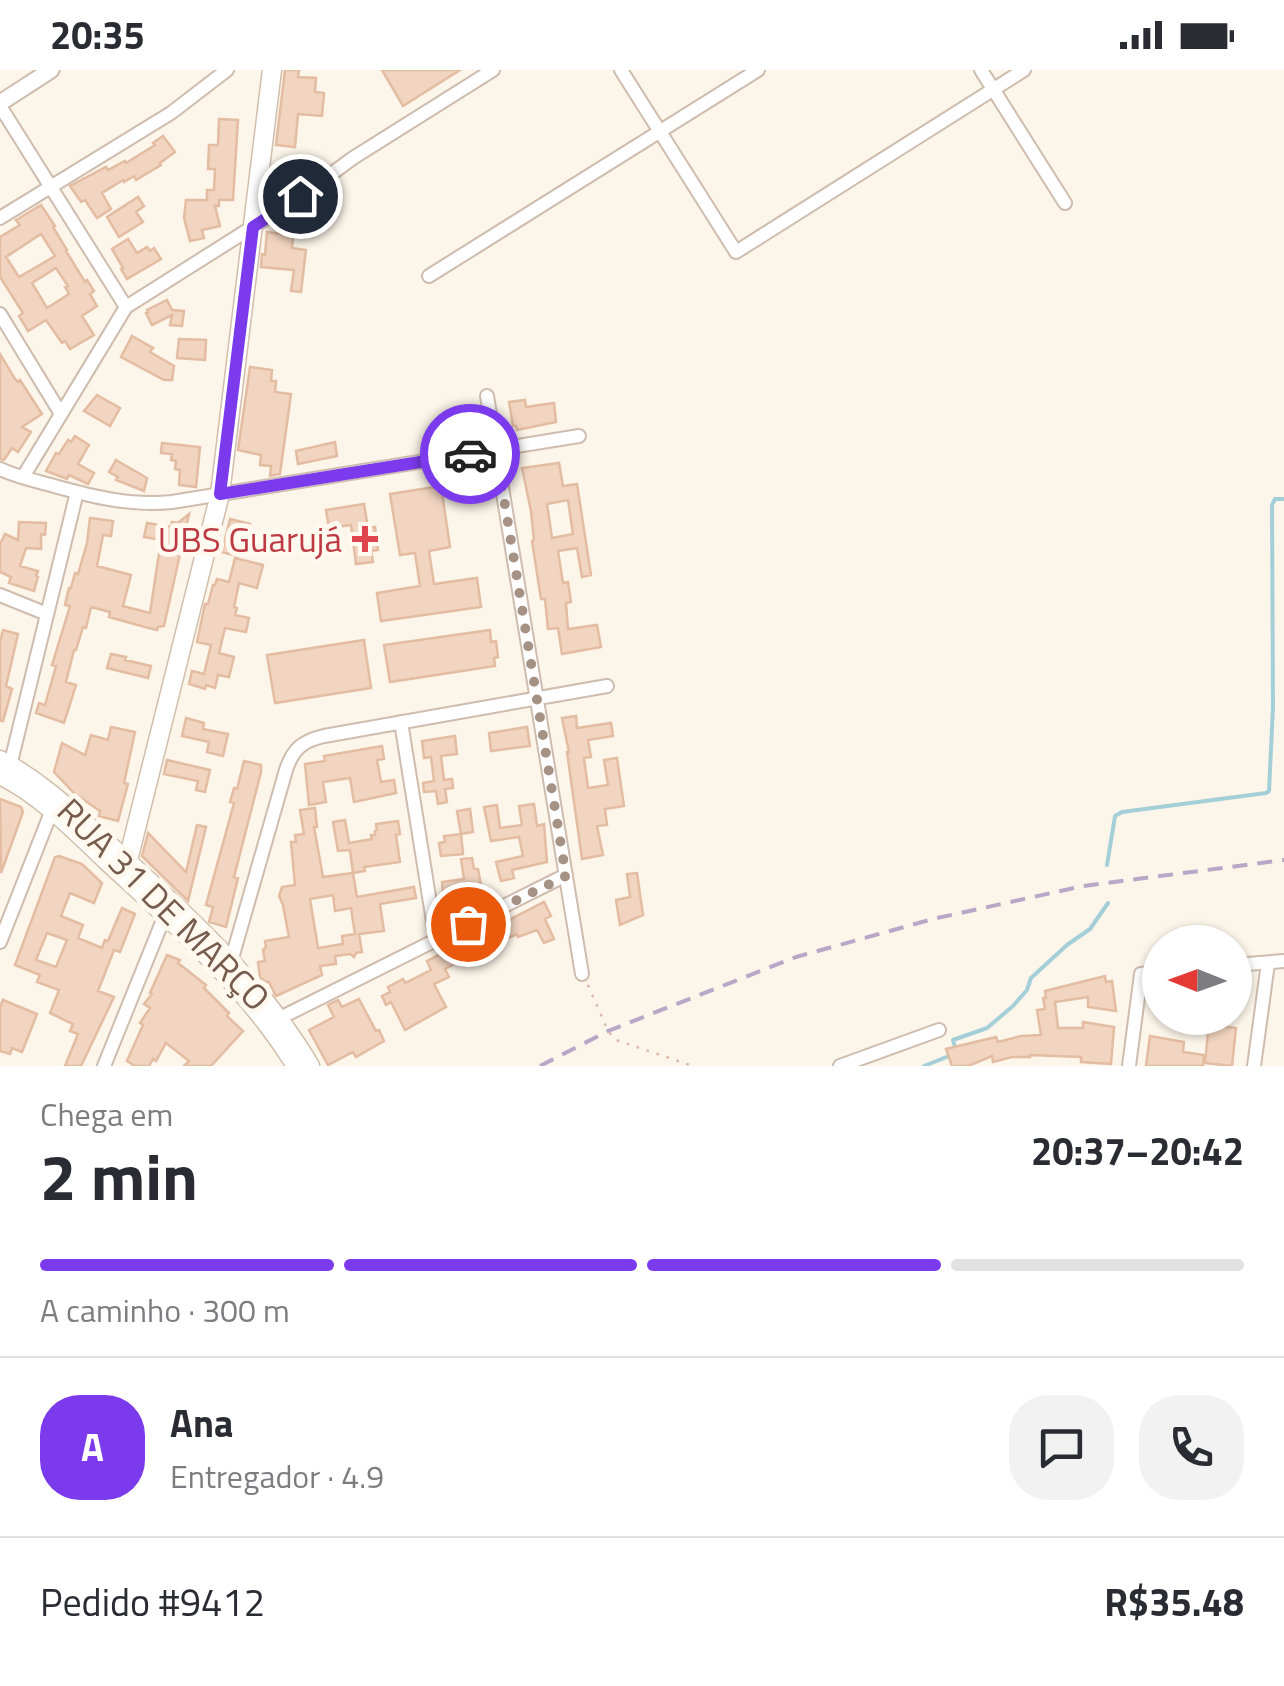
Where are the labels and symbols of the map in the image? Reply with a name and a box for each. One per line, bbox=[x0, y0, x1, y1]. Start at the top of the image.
pin bbox=[258, 154, 343, 239]
courier bbox=[420, 404, 520, 504]
place label: UBS Guarujá bbox=[158, 512, 342, 566]
marker: UBS Guarujá bbox=[352, 526, 378, 552]
street label: RUA 31 DE MARÇO bbox=[45, 785, 283, 1023]
pin bbox=[426, 882, 511, 967]
north arrow bbox=[1142, 925, 1252, 1035]

